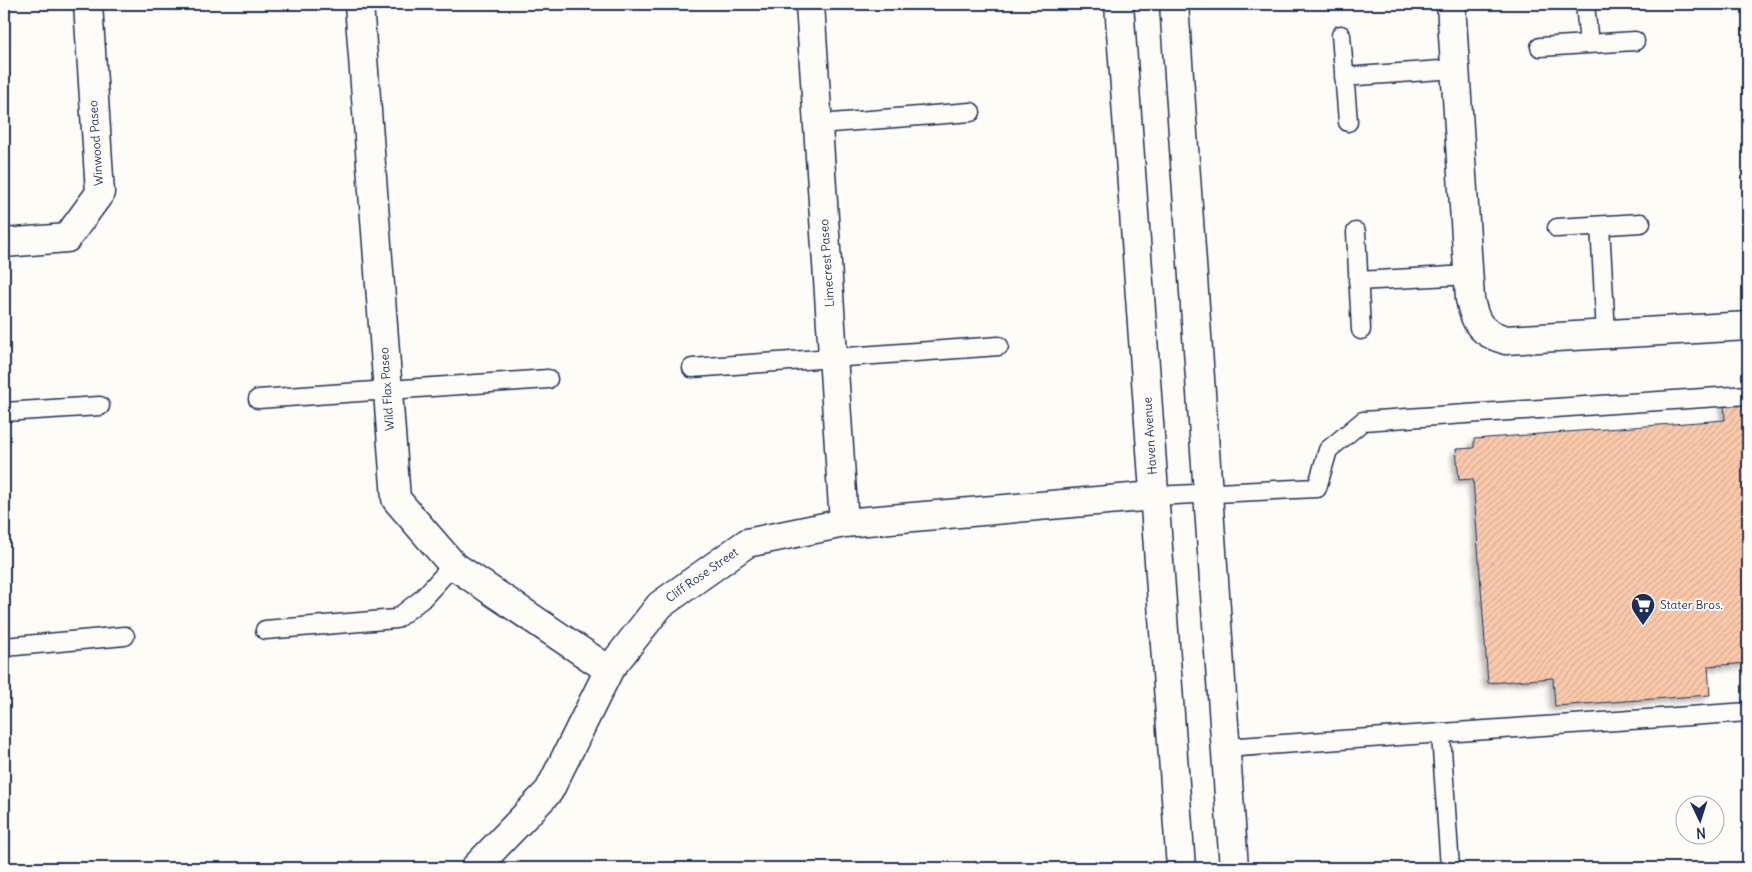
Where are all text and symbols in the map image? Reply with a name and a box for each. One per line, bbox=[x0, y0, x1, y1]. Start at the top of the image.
street label: Winwood Paseo bbox=[85, 99, 106, 186]
street label: Limecrest Paseo bbox=[816, 218, 837, 308]
street label: Wild Flax Paseo bbox=[376, 346, 397, 431]
street label: Haven Avenue bbox=[1139, 397, 1160, 475]
street label: Cliff Rose Street bbox=[663, 544, 741, 605]
supermarket icon: Stater Bros. bbox=[1630, 592, 1656, 626]
place label: Stater Bros. bbox=[1660, 597, 1723, 612]
north arrow bbox=[1674, 794, 1724, 844]
text: N bbox=[1695, 824, 1706, 842]

